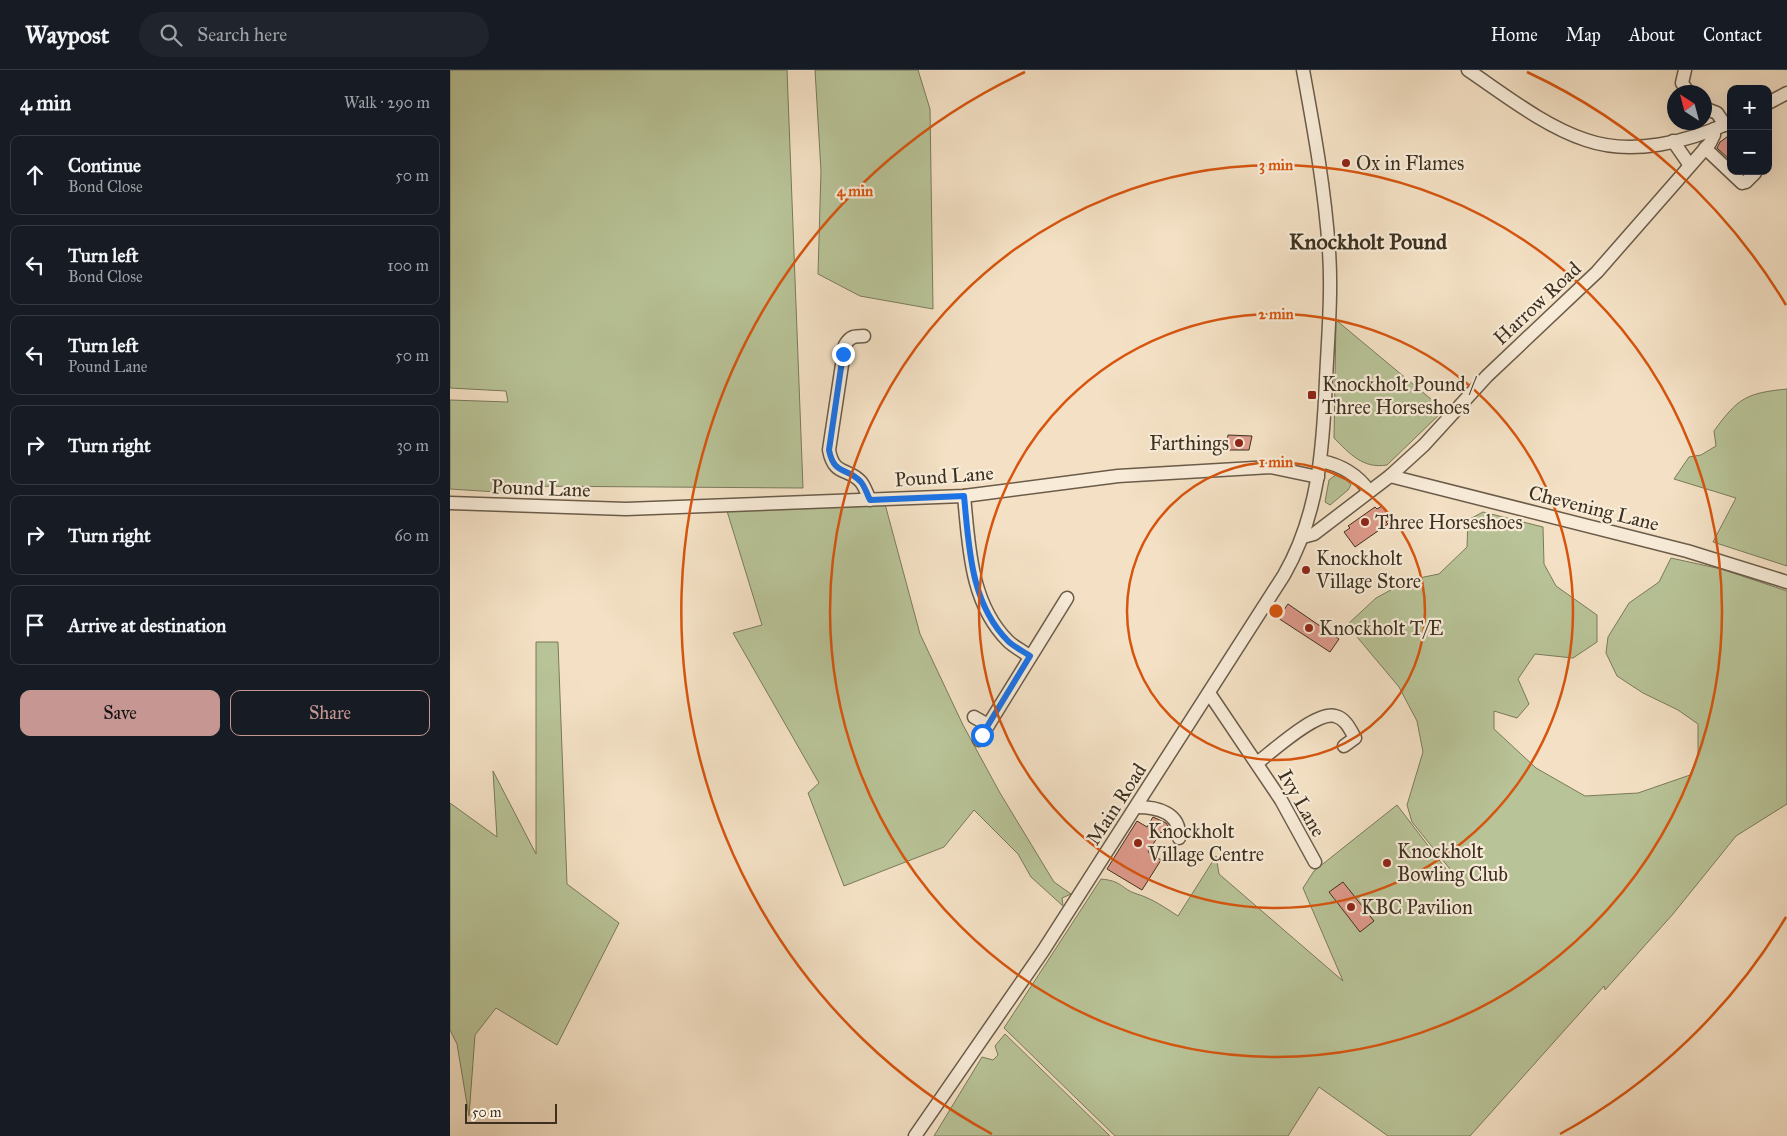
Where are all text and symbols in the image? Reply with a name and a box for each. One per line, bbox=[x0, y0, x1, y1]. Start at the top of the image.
search box bbox=[139, 12, 489, 57]
text: Waypost bbox=[25, 20, 109, 50]
icon: search bbox=[157, 21, 185, 49]
text: Search here bbox=[197, 23, 287, 46]
text: Home bbox=[1491, 24, 1538, 46]
text: Map bbox=[1566, 24, 1601, 46]
text: About bbox=[1629, 24, 1675, 46]
text: Contact bbox=[1703, 24, 1762, 46]
north arrow bbox=[1667, 85, 1712, 130]
map controls bbox=[1727, 85, 1772, 175]
button: + bbox=[1727, 85, 1772, 130]
text: 4 min bbox=[20, 90, 71, 116]
text: Walk · 290 m bbox=[344, 93, 430, 112]
button: − bbox=[1727, 130, 1772, 175]
place label: Ox in Flames bbox=[1356, 151, 1464, 175]
text: Continue bbox=[68, 154, 141, 177]
text: 3 min bbox=[1259, 156, 1294, 175]
marker: Ox in Flames bbox=[1340, 157, 1352, 169]
icon: ahead bbox=[21, 161, 49, 189]
text: 50 m bbox=[395, 166, 429, 185]
text: Bond Close bbox=[68, 177, 143, 196]
text: 4 min bbox=[837, 182, 874, 201]
district label: Knockholt Pound bbox=[1289, 228, 1448, 255]
text: Turn left bbox=[68, 244, 138, 267]
icon: left bbox=[21, 251, 49, 279]
text: 100 m bbox=[387, 256, 429, 275]
street label: Harrow Road bbox=[1488, 256, 1586, 350]
text: Bond Close bbox=[68, 267, 143, 286]
text: 2 min bbox=[1258, 305, 1295, 323]
text: Turn left bbox=[68, 334, 138, 357]
icon: left bbox=[21, 341, 49, 369]
route end bbox=[832, 343, 855, 366]
text: 50 m bbox=[395, 346, 429, 365]
text: Pound Lane bbox=[68, 357, 148, 376]
place label: Knockholt Pound / Three Horseshoes bbox=[1322, 372, 1477, 419]
marker: Knockholt Pound / Three Horseshoes bbox=[1306, 389, 1318, 401]
icon: right bbox=[21, 431, 49, 459]
place label: Farthings bbox=[1149, 431, 1229, 456]
text: Turn right bbox=[68, 434, 151, 457]
text: 30 m bbox=[396, 436, 429, 455]
marker: Farthings bbox=[1233, 437, 1245, 449]
text: 1 min bbox=[1259, 453, 1294, 471]
street label: Pound Lane bbox=[894, 461, 994, 491]
street label: Pound Lane bbox=[491, 474, 591, 502]
street label: Chevening Lane bbox=[1526, 480, 1662, 537]
place label: Three Horseshoes bbox=[1375, 510, 1523, 534]
marker: Three Horseshoes bbox=[1359, 516, 1371, 528]
icon: right bbox=[21, 521, 49, 549]
text: Turn right bbox=[68, 524, 151, 547]
text: 60 m bbox=[395, 526, 429, 545]
place label: Knockholt Village Store bbox=[1315, 546, 1421, 594]
marker: Knockholt Village Store bbox=[1300, 564, 1312, 576]
centre of rings bbox=[1267, 602, 1285, 620]
icon: arrive bbox=[21, 611, 49, 639]
text: Arrive at destination bbox=[68, 614, 226, 637]
place label: Knockholt T/E bbox=[1319, 616, 1443, 640]
marker: Knockholt T/E bbox=[1303, 622, 1315, 634]
button: Save bbox=[20, 690, 220, 736]
button: Share bbox=[230, 690, 430, 736]
route start bbox=[971, 724, 994, 747]
street label: Main Road bbox=[1081, 759, 1151, 849]
street label: Ivy Lane bbox=[1273, 765, 1331, 841]
place label: Knockholt Village Centre bbox=[1147, 819, 1264, 867]
marker: Knockholt Village Centre bbox=[1132, 837, 1144, 849]
place label: Knockholt Bowling Club bbox=[1397, 839, 1508, 887]
marker: Knockholt Bowling Club bbox=[1381, 857, 1393, 869]
place label: KBC Pavilion bbox=[1361, 895, 1473, 919]
marker: KBC Pavilion bbox=[1345, 901, 1357, 913]
scale bar bbox=[465, 1101, 558, 1124]
text: 50 m bbox=[472, 1104, 501, 1121]

